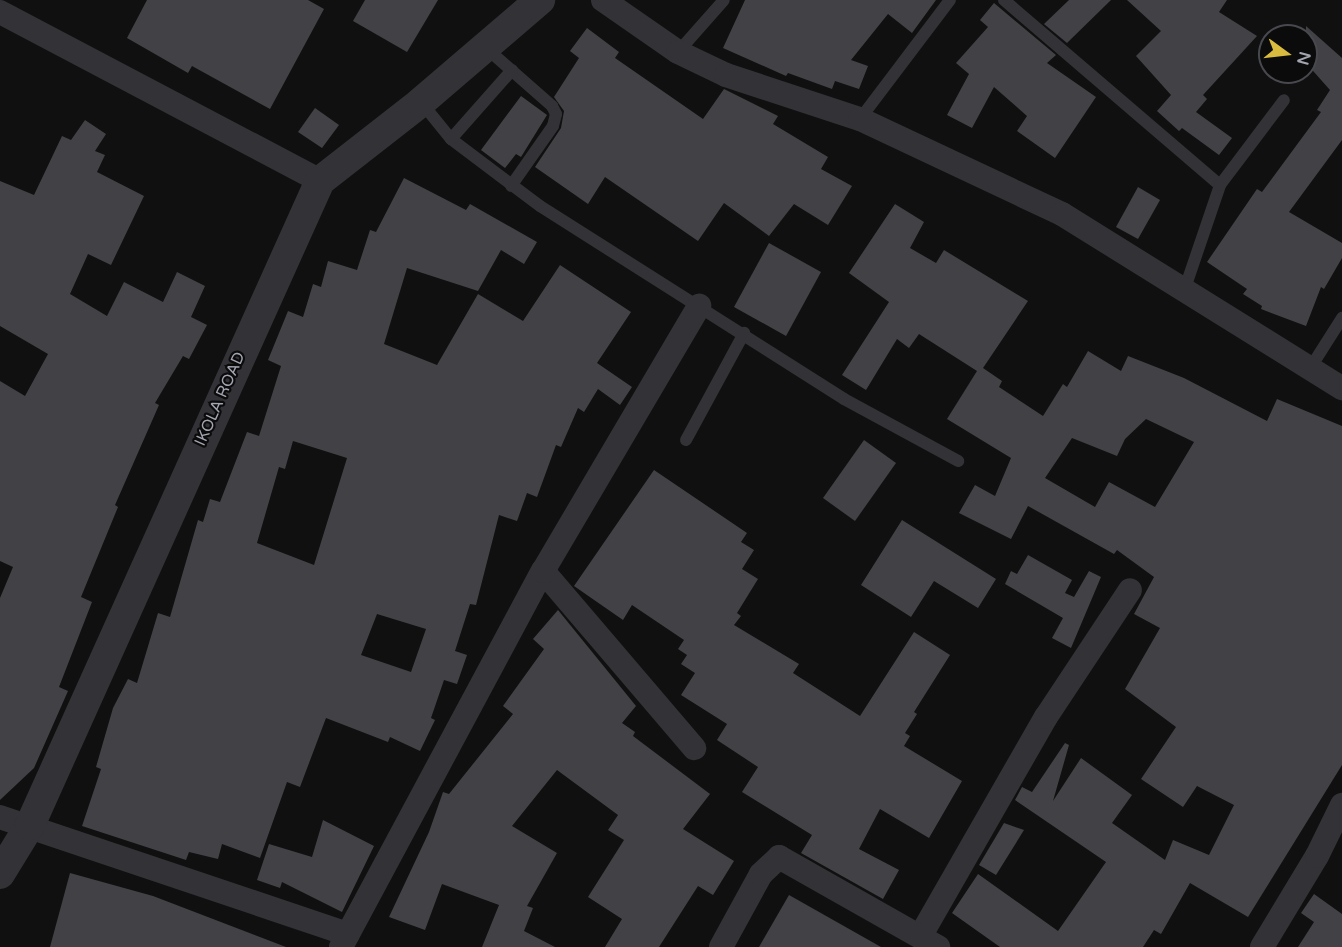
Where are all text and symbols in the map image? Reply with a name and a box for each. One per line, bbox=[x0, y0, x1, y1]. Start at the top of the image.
north arrow bbox=[1258, 24, 1318, 84]
text: N bbox=[1292, 49, 1315, 67]
street label: IKOLA ROAD bbox=[191, 349, 249, 449]

